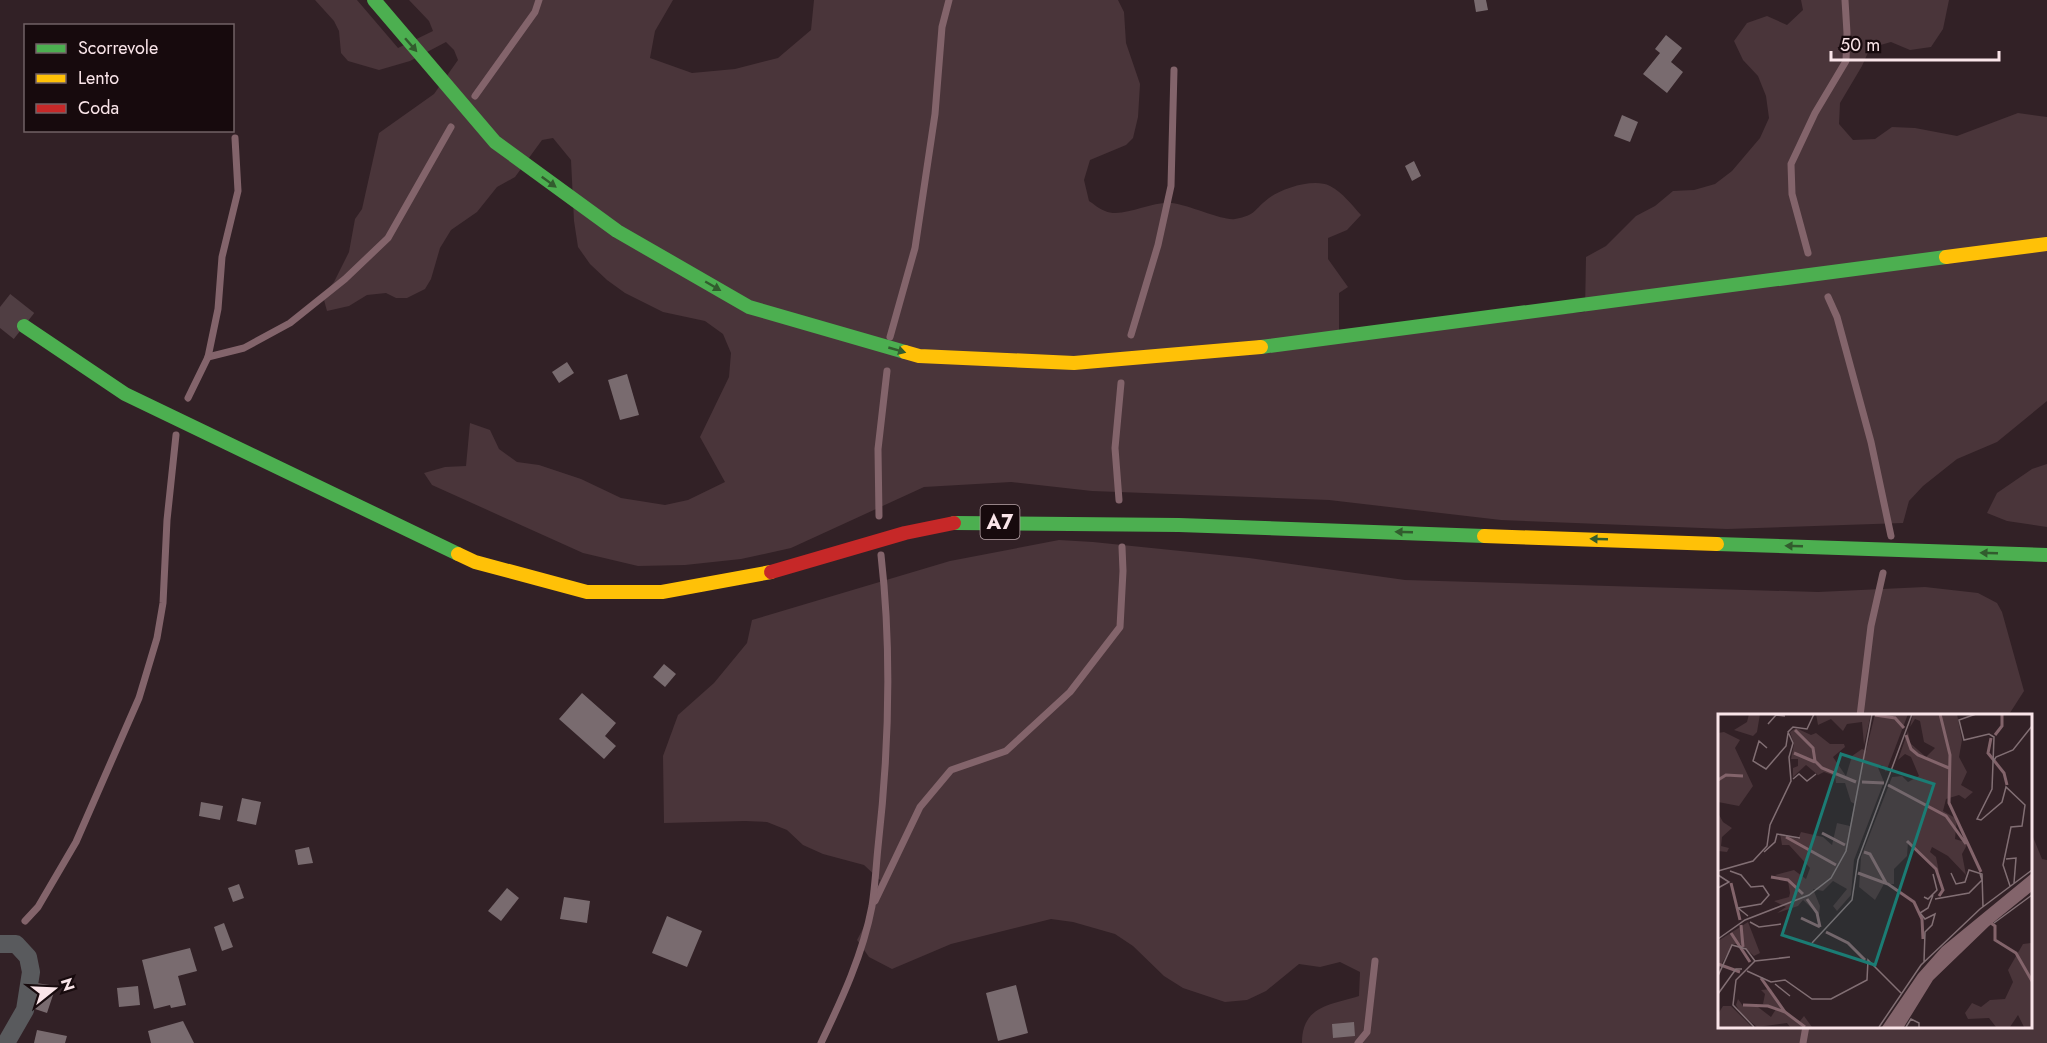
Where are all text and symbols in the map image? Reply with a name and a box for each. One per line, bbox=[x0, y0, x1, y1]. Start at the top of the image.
legend bbox=[24, 24, 234, 132]
scale bar bbox=[1831, 24, 1999, 62]
text: 50 m bbox=[1840, 32, 1880, 58]
text: Scorrevole bbox=[78, 35, 158, 61]
one-way arrow bbox=[404, 37, 417, 52]
text: Lento bbox=[78, 65, 119, 91]
text: Coda bbox=[78, 95, 119, 121]
one-way arrow bbox=[542, 175, 557, 187]
one-way arrow bbox=[705, 281, 722, 291]
one-way arrow bbox=[888, 345, 906, 355]
road number: A7 bbox=[980, 505, 1020, 539]
one-way arrow bbox=[1394, 528, 1413, 537]
one-way arrow bbox=[1589, 535, 1608, 544]
one-way arrow bbox=[1784, 541, 1803, 551]
one-way arrow bbox=[1979, 548, 1998, 558]
inset map bbox=[1718, 714, 2032, 1028]
north arrow bbox=[24, 959, 84, 1019]
text: N bbox=[55, 975, 81, 994]

